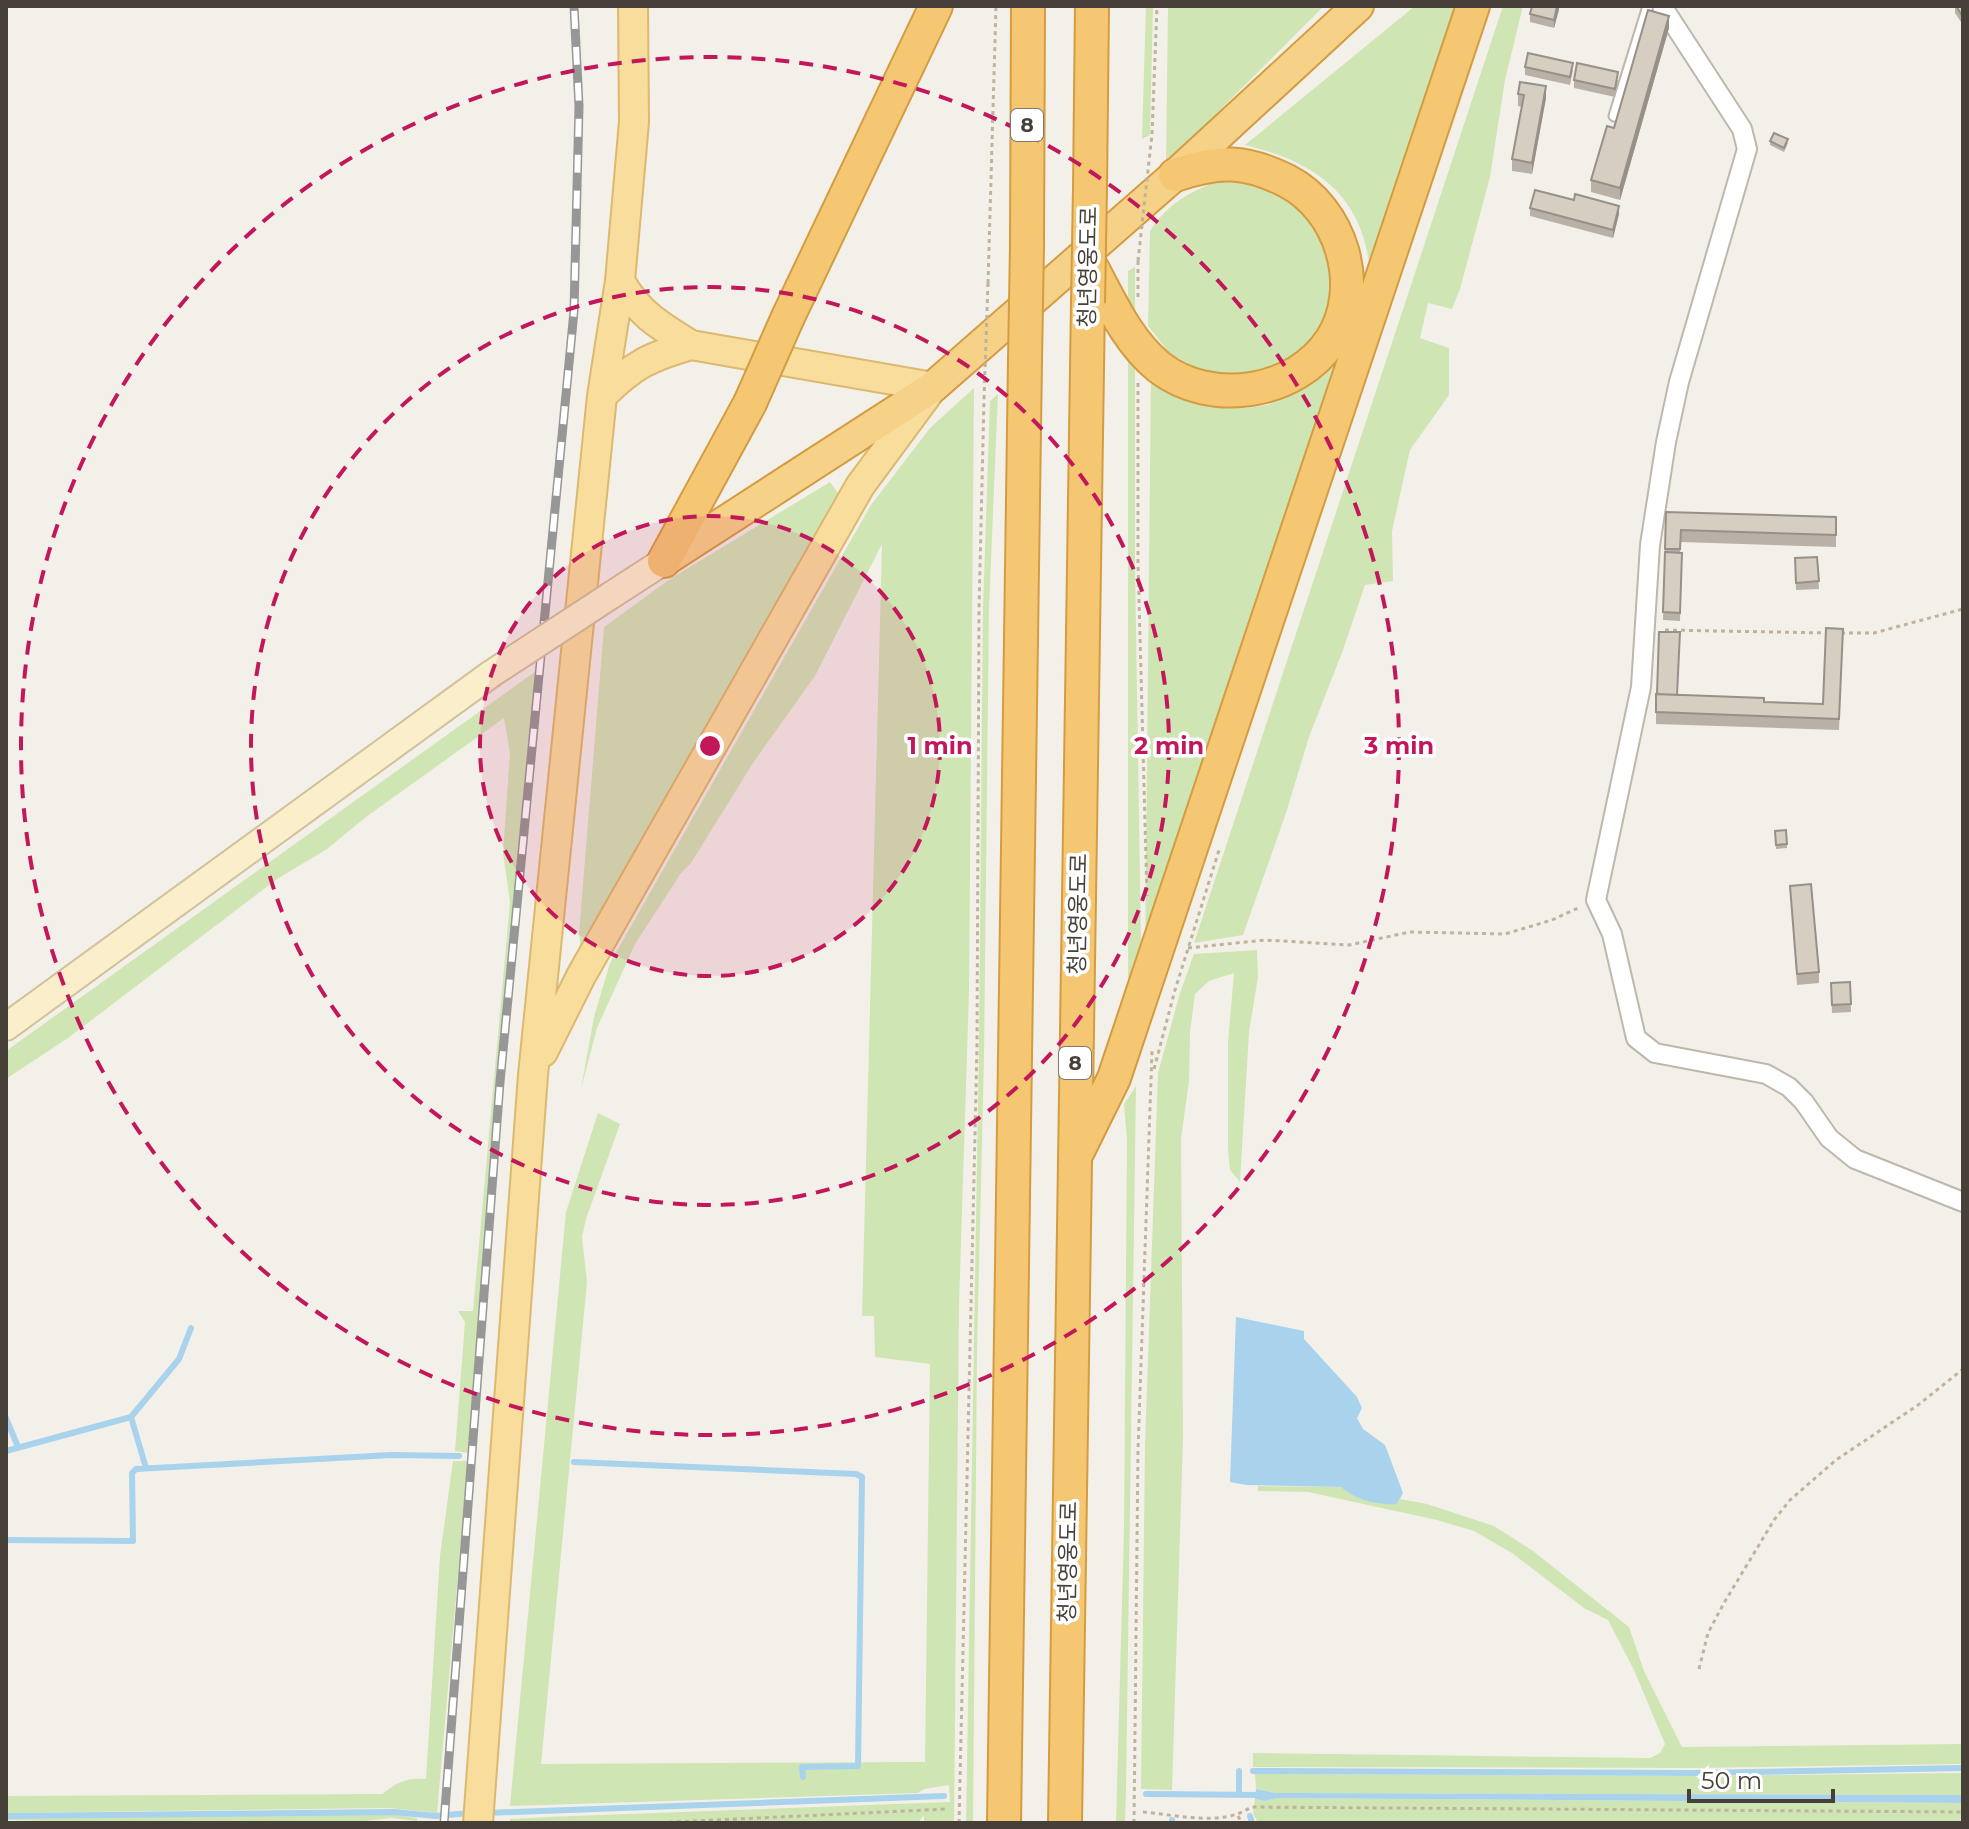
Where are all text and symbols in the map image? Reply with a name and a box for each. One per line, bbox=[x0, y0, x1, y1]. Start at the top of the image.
road number: 8 bbox=[1011, 109, 1043, 141]
street label: 청년영웅도로 bbox=[1073, 206, 1103, 328]
text: 1 min bbox=[907, 731, 973, 760]
text: 2 min bbox=[1134, 731, 1204, 760]
text: 3 min bbox=[1363, 731, 1434, 760]
centre of rings bbox=[696, 732, 724, 760]
street label: 청년영웅도로 bbox=[1063, 853, 1093, 975]
road number: 8 bbox=[1059, 1047, 1091, 1079]
street label: 청년영웅도로 bbox=[1053, 1501, 1083, 1623]
scale bar bbox=[1689, 1753, 1833, 1803]
text: 50 m bbox=[1701, 1766, 1762, 1795]

